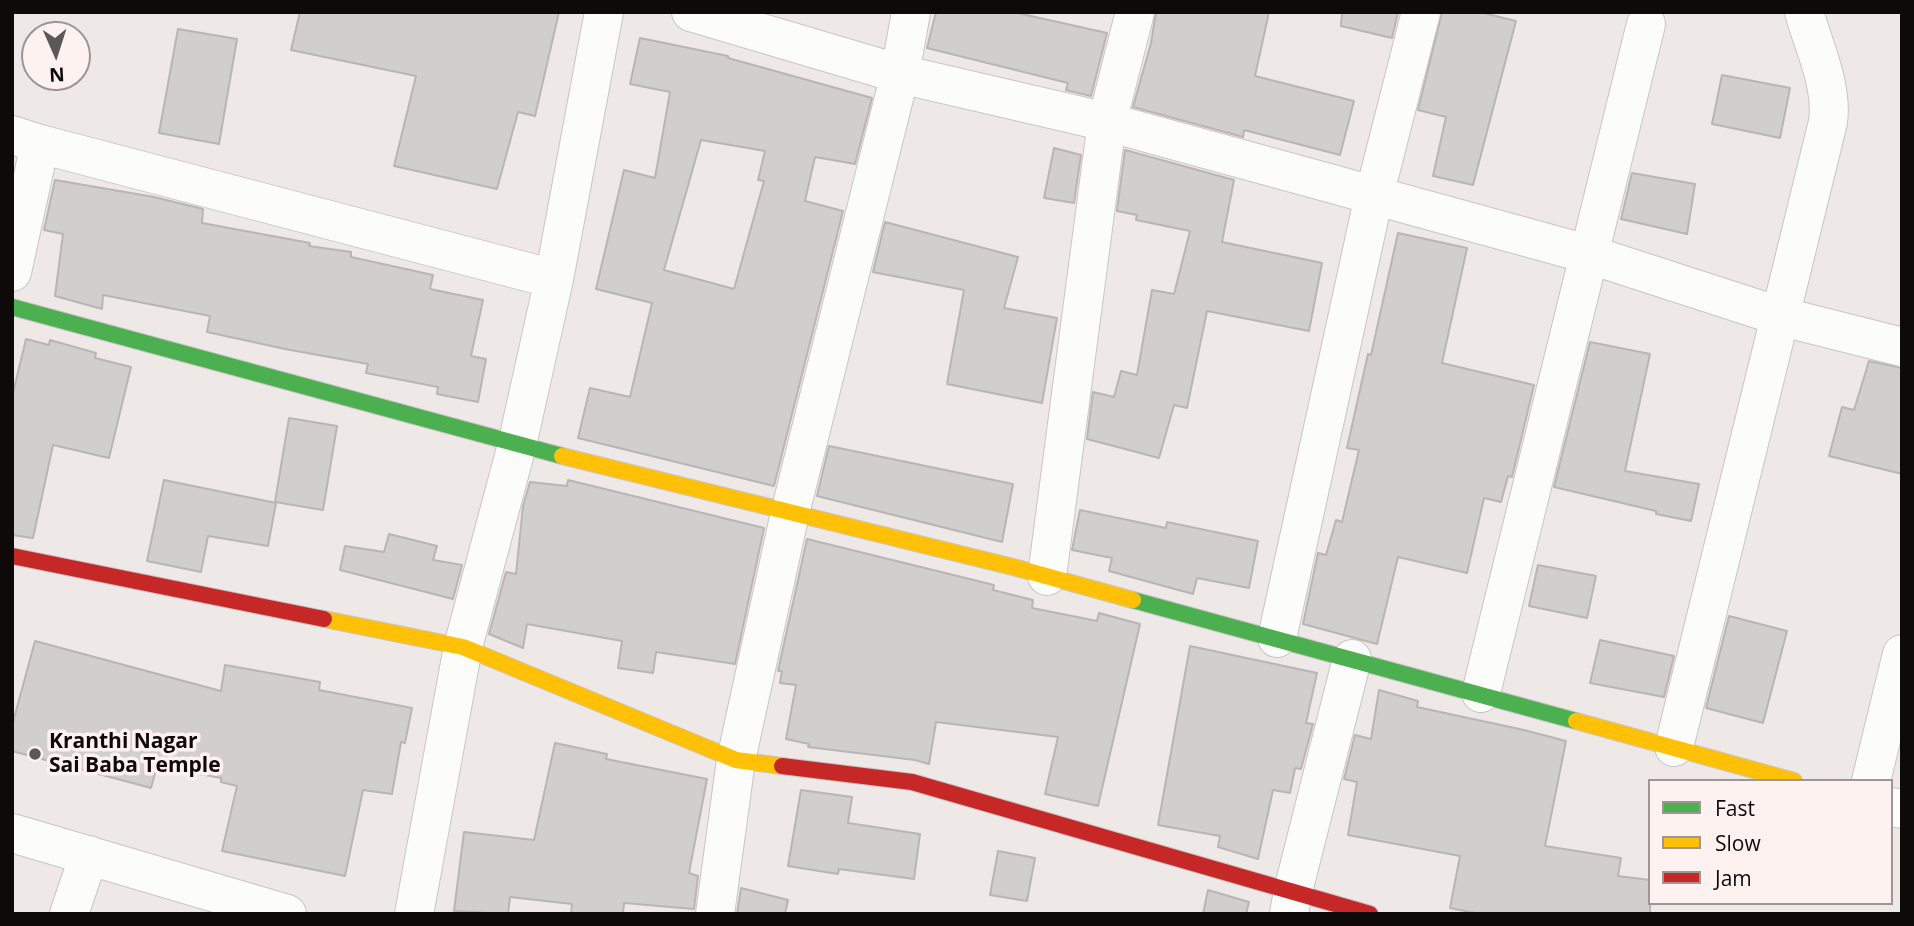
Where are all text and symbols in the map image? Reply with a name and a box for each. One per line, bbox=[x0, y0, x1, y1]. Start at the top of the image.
north arrow bbox=[21, 21, 91, 91]
text: N bbox=[49, 62, 65, 88]
place label: Kranthi Nagar Sai Baba Temple bbox=[49, 729, 221, 779]
marker: Kranthi Nagar Sai Baba Temple bbox=[27, 746, 43, 762]
legend bbox=[1648, 779, 1893, 905]
text: Fast bbox=[1715, 794, 1755, 822]
text: Slow bbox=[1715, 829, 1761, 857]
text: Jam bbox=[1715, 864, 1752, 892]

